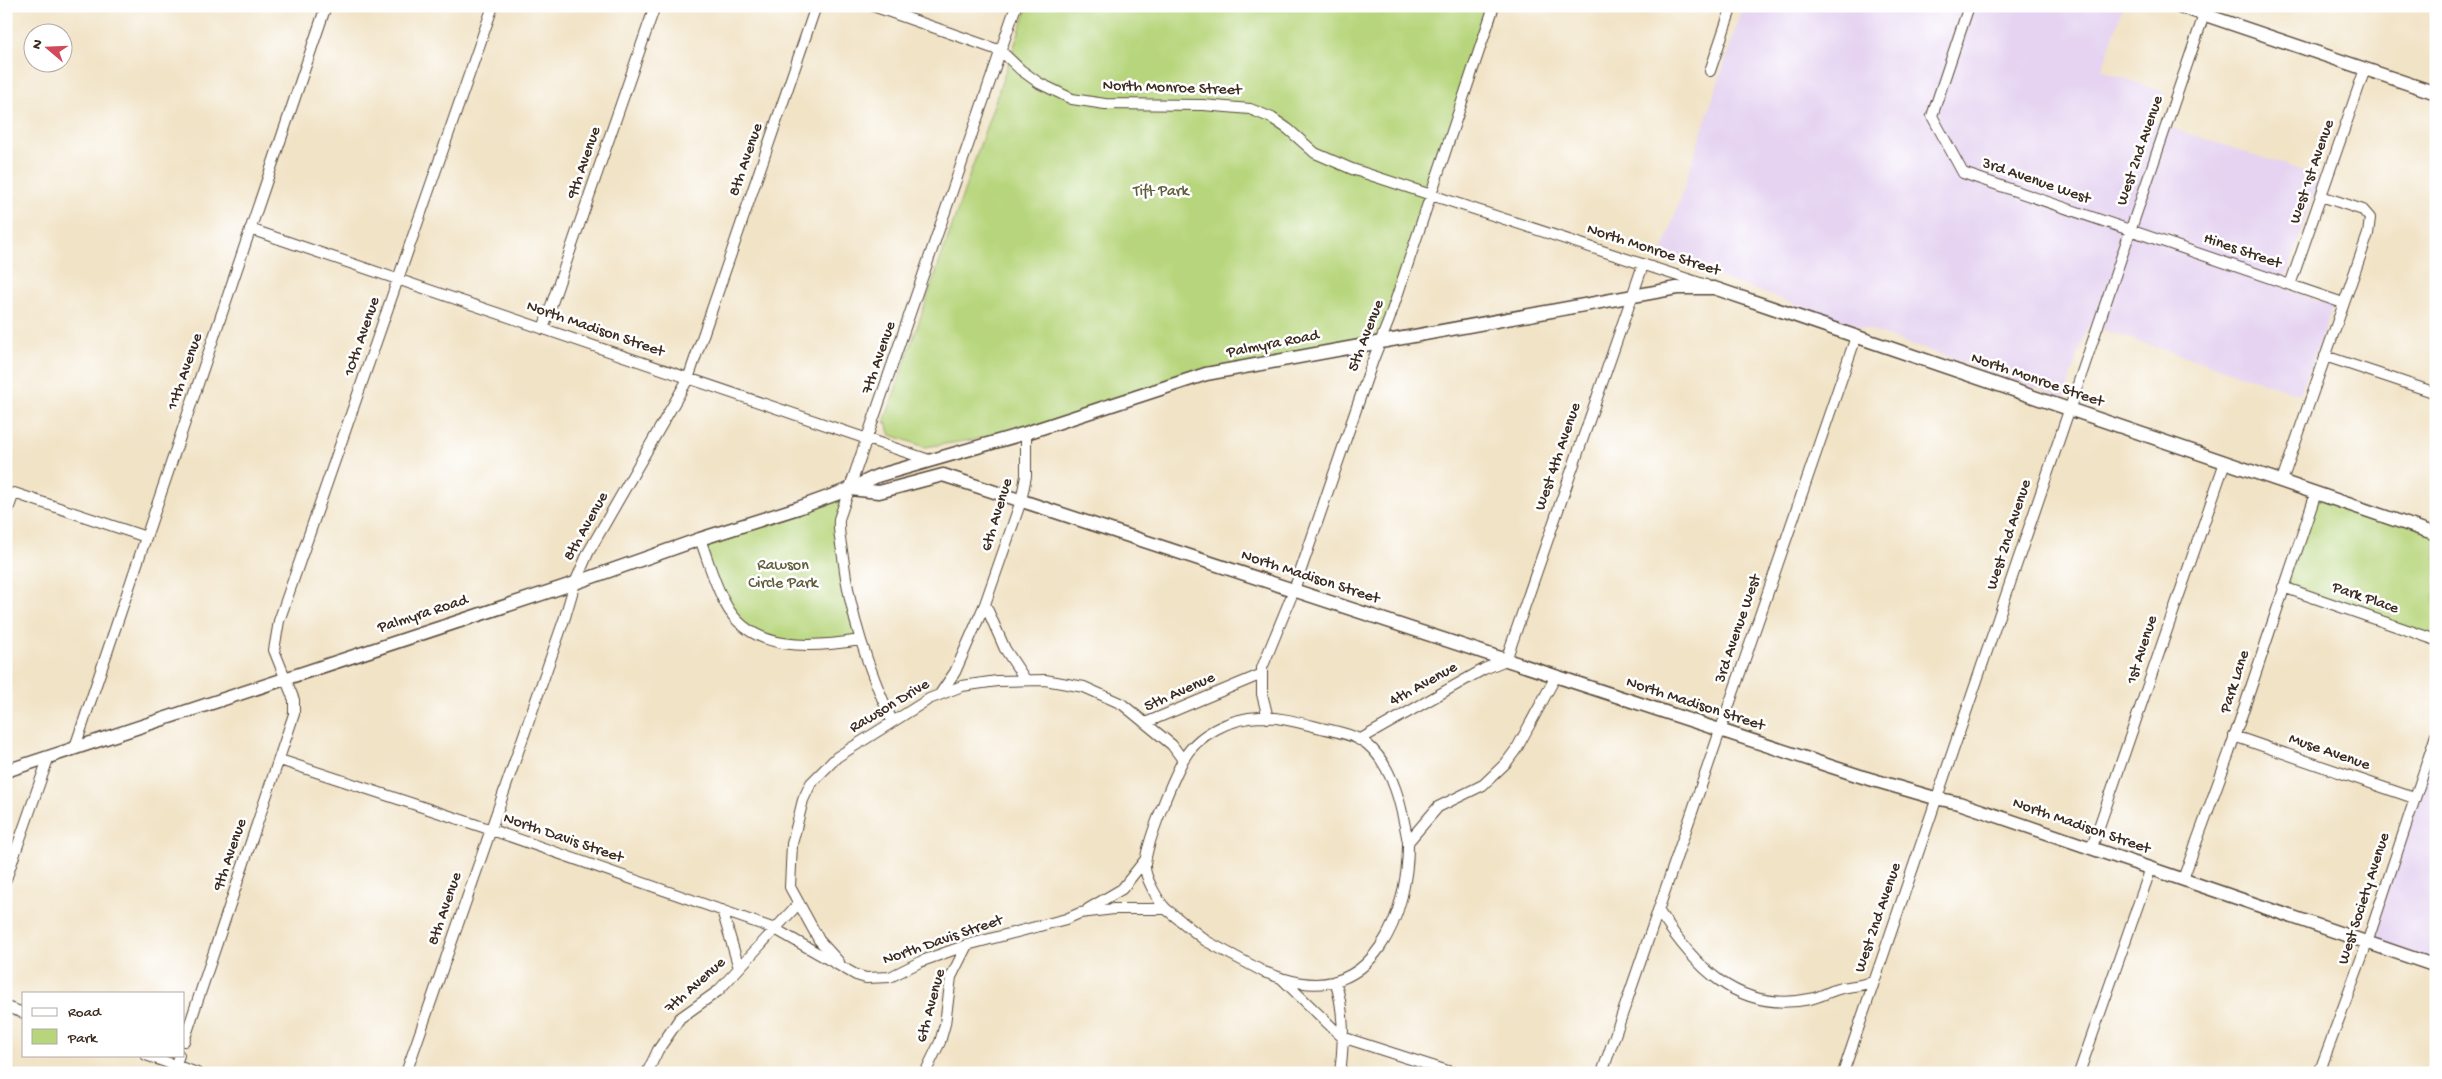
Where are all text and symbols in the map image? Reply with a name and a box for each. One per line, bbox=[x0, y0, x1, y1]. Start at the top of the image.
north arrow bbox=[22, 22, 72, 72]
text: N bbox=[29, 37, 48, 52]
street label: North Monroe Street bbox=[1102, 77, 1243, 101]
street label: West 2nd Avenue bbox=[2113, 93, 2169, 208]
street label: West 1st Avenue bbox=[2286, 117, 2340, 227]
street label: 8th Avenue bbox=[726, 120, 769, 199]
street label: 9th Avenue bbox=[563, 124, 606, 203]
street label: 3rd Avenue West bbox=[1978, 154, 2094, 210]
park label: Tift Park bbox=[1132, 183, 1191, 202]
street label: North Monroe Street bbox=[1584, 220, 1723, 282]
street label: Hines Street bbox=[2201, 230, 2285, 275]
street label: 10th Avenue bbox=[340, 294, 386, 380]
street label: 5th Avenue bbox=[1345, 297, 1390, 375]
street label: North Madison Street bbox=[524, 298, 668, 363]
street label: 7th Avenue bbox=[858, 319, 901, 398]
street label: Palmyra Road bbox=[1224, 326, 1322, 363]
street label: 11th Avenue bbox=[164, 330, 208, 414]
street label: North Monroe Street bbox=[1968, 349, 2107, 413]
street label: West 4th Avenue bbox=[1532, 400, 1587, 513]
street label: 6th Avenue bbox=[978, 476, 1018, 554]
street label: West 2nd Avenue bbox=[1983, 477, 2037, 593]
street label: 8th Avenue bbox=[560, 489, 614, 565]
street label: North Madison Street bbox=[1238, 547, 1383, 610]
park label: Rawson Circle Park bbox=[748, 557, 820, 594]
street label: 3rd Avenue West bbox=[1711, 571, 1767, 687]
street label: Park Place bbox=[2328, 578, 2402, 619]
street label: Palmyra Road bbox=[375, 591, 472, 639]
street label: 1st Avenue bbox=[2123, 613, 2163, 688]
street label: Park Lane bbox=[2217, 648, 2255, 717]
street label: 4th Avenue bbox=[1387, 658, 1462, 711]
street label: 5th Avenue bbox=[1142, 669, 1219, 717]
street label: North Madison Street bbox=[1623, 674, 1768, 737]
street label: Rawson Drive bbox=[846, 675, 934, 738]
street label: Muse Avenue bbox=[2286, 730, 2373, 776]
street label: North Madison Street bbox=[2010, 795, 2154, 860]
street label: North Davis Street bbox=[501, 810, 627, 869]
street label: 9th Avenue bbox=[209, 816, 252, 895]
street label: West Society Avenue bbox=[2335, 830, 2395, 967]
street label: West 2nd Avenue bbox=[1851, 860, 1907, 975]
street label: 8th Avenue bbox=[425, 869, 468, 948]
street label: North Davis Street bbox=[881, 911, 1007, 970]
street label: 7th Avenue bbox=[661, 953, 731, 1019]
street label: 6th Avenue bbox=[913, 967, 951, 1045]
legend bbox=[22, 992, 185, 1056]
text: Road bbox=[68, 1004, 102, 1022]
text: Park bbox=[67, 1030, 98, 1048]

